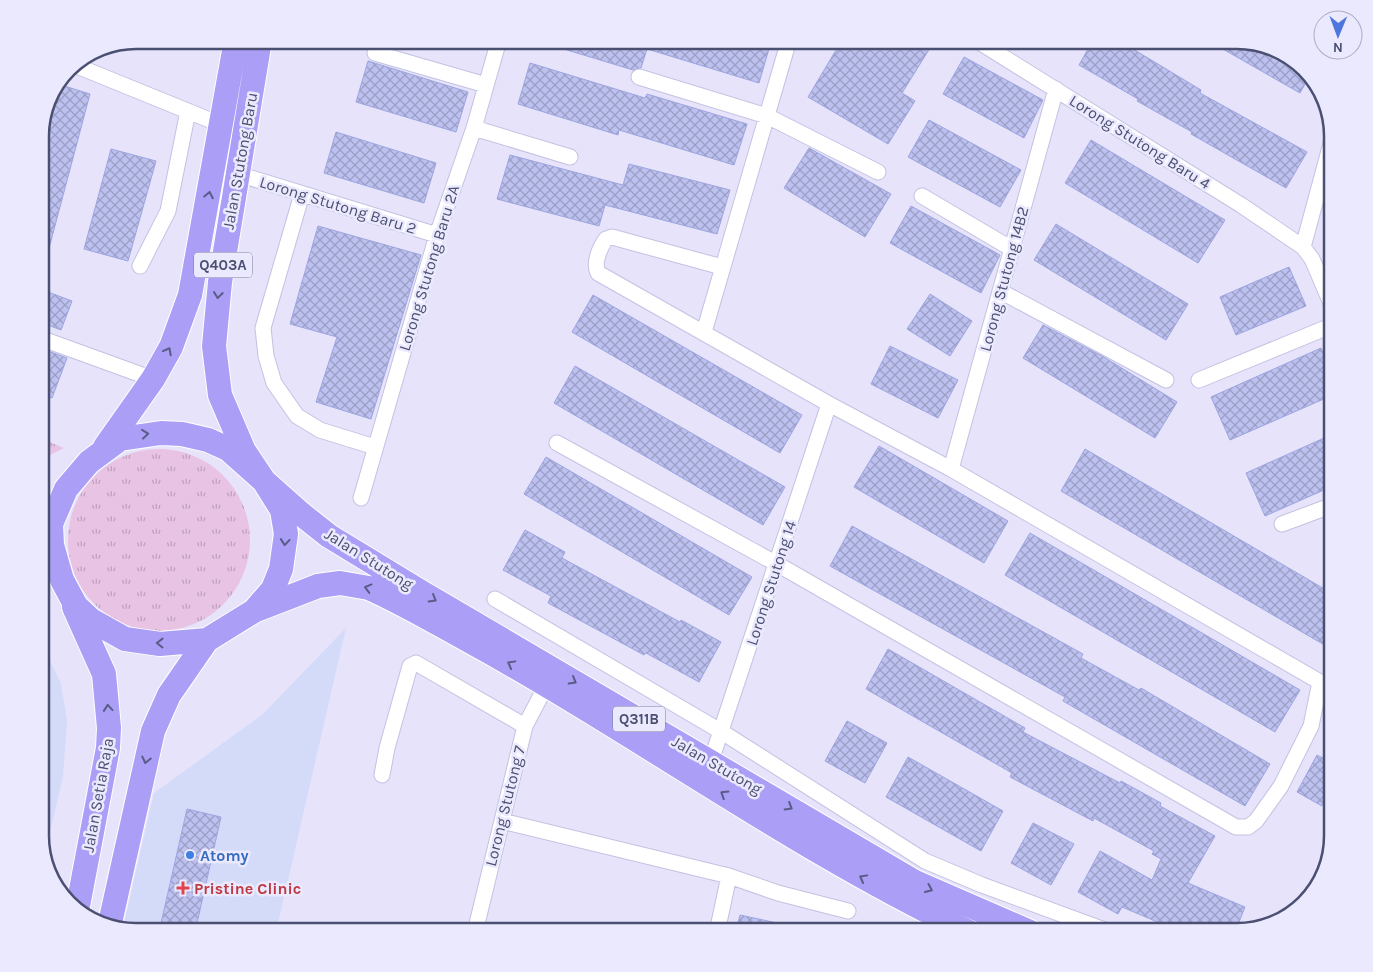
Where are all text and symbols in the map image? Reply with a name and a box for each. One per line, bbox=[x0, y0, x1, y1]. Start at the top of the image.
north arrow bbox=[1313, 10, 1363, 60]
text: N bbox=[1333, 39, 1343, 56]
street label: Jalan Stutong Baru bbox=[219, 91, 261, 231]
street label: Lorong Stutong Baru 4 bbox=[1066, 91, 1214, 193]
street label: Lorong Stutong Baru 2 bbox=[257, 172, 419, 238]
street label: Lorong Stutong Baru 2A bbox=[395, 183, 463, 353]
one-way arrow bbox=[203, 190, 213, 199]
street label: Lorong Stutong 14B2 bbox=[976, 204, 1032, 354]
road number: Q403A bbox=[194, 252, 252, 278]
one-way arrow bbox=[213, 292, 224, 300]
one-way arrow bbox=[162, 347, 172, 356]
one-way arrow bbox=[142, 429, 150, 440]
street label: Lorong Stutong 14 bbox=[742, 518, 800, 648]
street label: Jalan Stutong bbox=[321, 524, 417, 594]
one-way arrow bbox=[279, 538, 290, 546]
one-way arrow bbox=[364, 584, 372, 594]
one-way arrow bbox=[427, 593, 436, 603]
one-way arrow bbox=[156, 638, 164, 648]
one-way arrow bbox=[507, 660, 516, 670]
one-way arrow bbox=[568, 674, 577, 684]
one-way arrow bbox=[102, 704, 113, 712]
road number: Q311B bbox=[613, 706, 665, 732]
street label: Jalan Stutong bbox=[669, 732, 765, 798]
street label: Jalan Setia Raja bbox=[79, 736, 117, 854]
street label: Lorong Stutong 7 bbox=[481, 743, 529, 868]
one-way arrow bbox=[141, 756, 152, 764]
one-way arrow bbox=[721, 791, 730, 800]
one-way arrow bbox=[783, 801, 792, 811]
place label: Atomy bbox=[200, 846, 249, 865]
marker: Atomy bbox=[184, 849, 196, 861]
one-way arrow bbox=[860, 875, 869, 885]
place label: Pristine Clinic bbox=[194, 879, 301, 898]
marker: Pristine Clinic bbox=[176, 881, 190, 895]
one-way arrow bbox=[924, 882, 933, 893]

